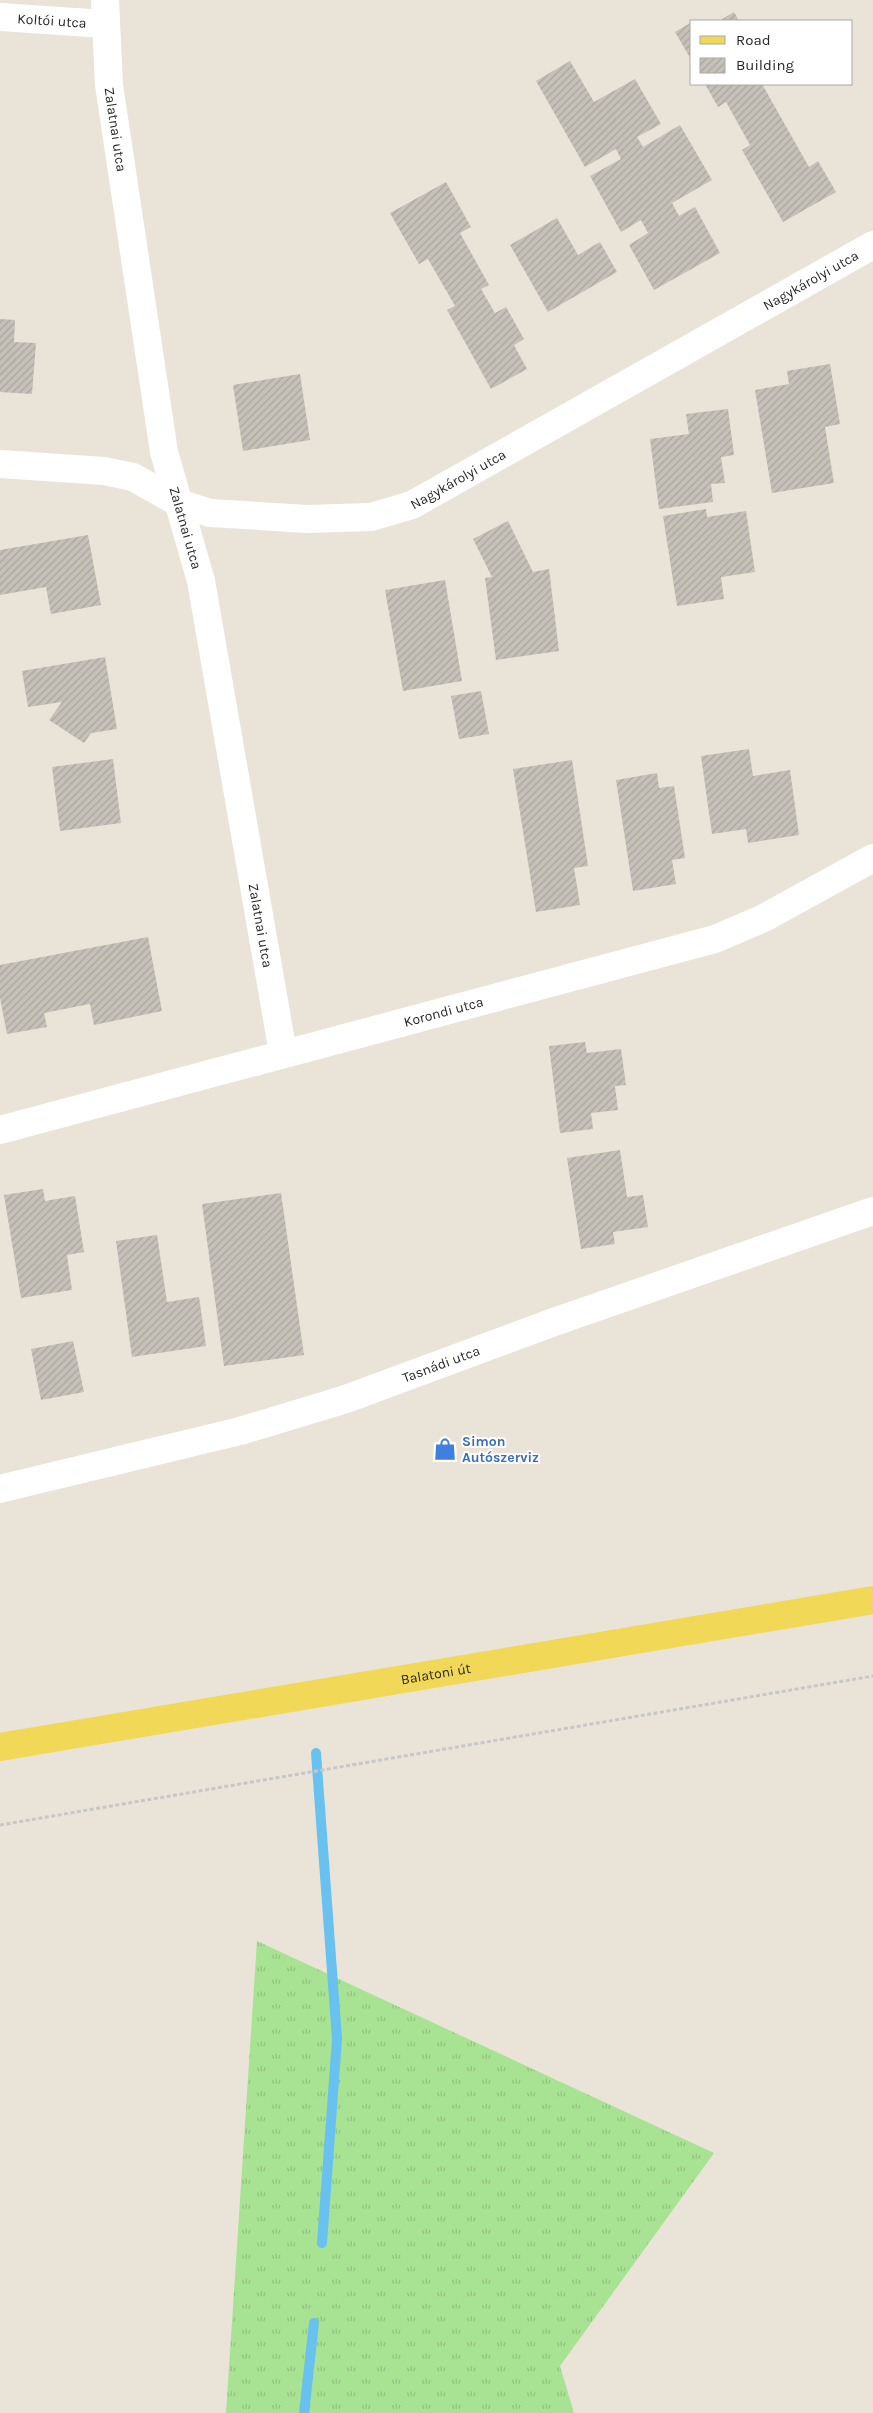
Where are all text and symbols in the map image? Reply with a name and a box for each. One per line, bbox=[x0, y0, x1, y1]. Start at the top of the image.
street label: Koltói utca bbox=[17, 10, 87, 31]
legend bbox=[690, 20, 853, 85]
text: Road bbox=[736, 31, 771, 49]
text: Building bbox=[736, 56, 794, 74]
street label: Zalatnai utca bbox=[101, 86, 130, 173]
street label: Nagykárolyi utca bbox=[760, 246, 862, 314]
street label: Nagykárolyi utca bbox=[407, 445, 509, 513]
street label: Zalatnai utca bbox=[166, 484, 206, 571]
street label: Zalatnai utca bbox=[245, 882, 277, 969]
street label: Korondi utca bbox=[402, 993, 485, 1030]
street label: Tasnádi utca bbox=[400, 1342, 482, 1386]
place label: Simon Autószerviz bbox=[462, 1433, 539, 1466]
shop icon: Simon Autószerviz bbox=[432, 1436, 458, 1462]
street label: Balatoni út bbox=[400, 1659, 472, 1688]

